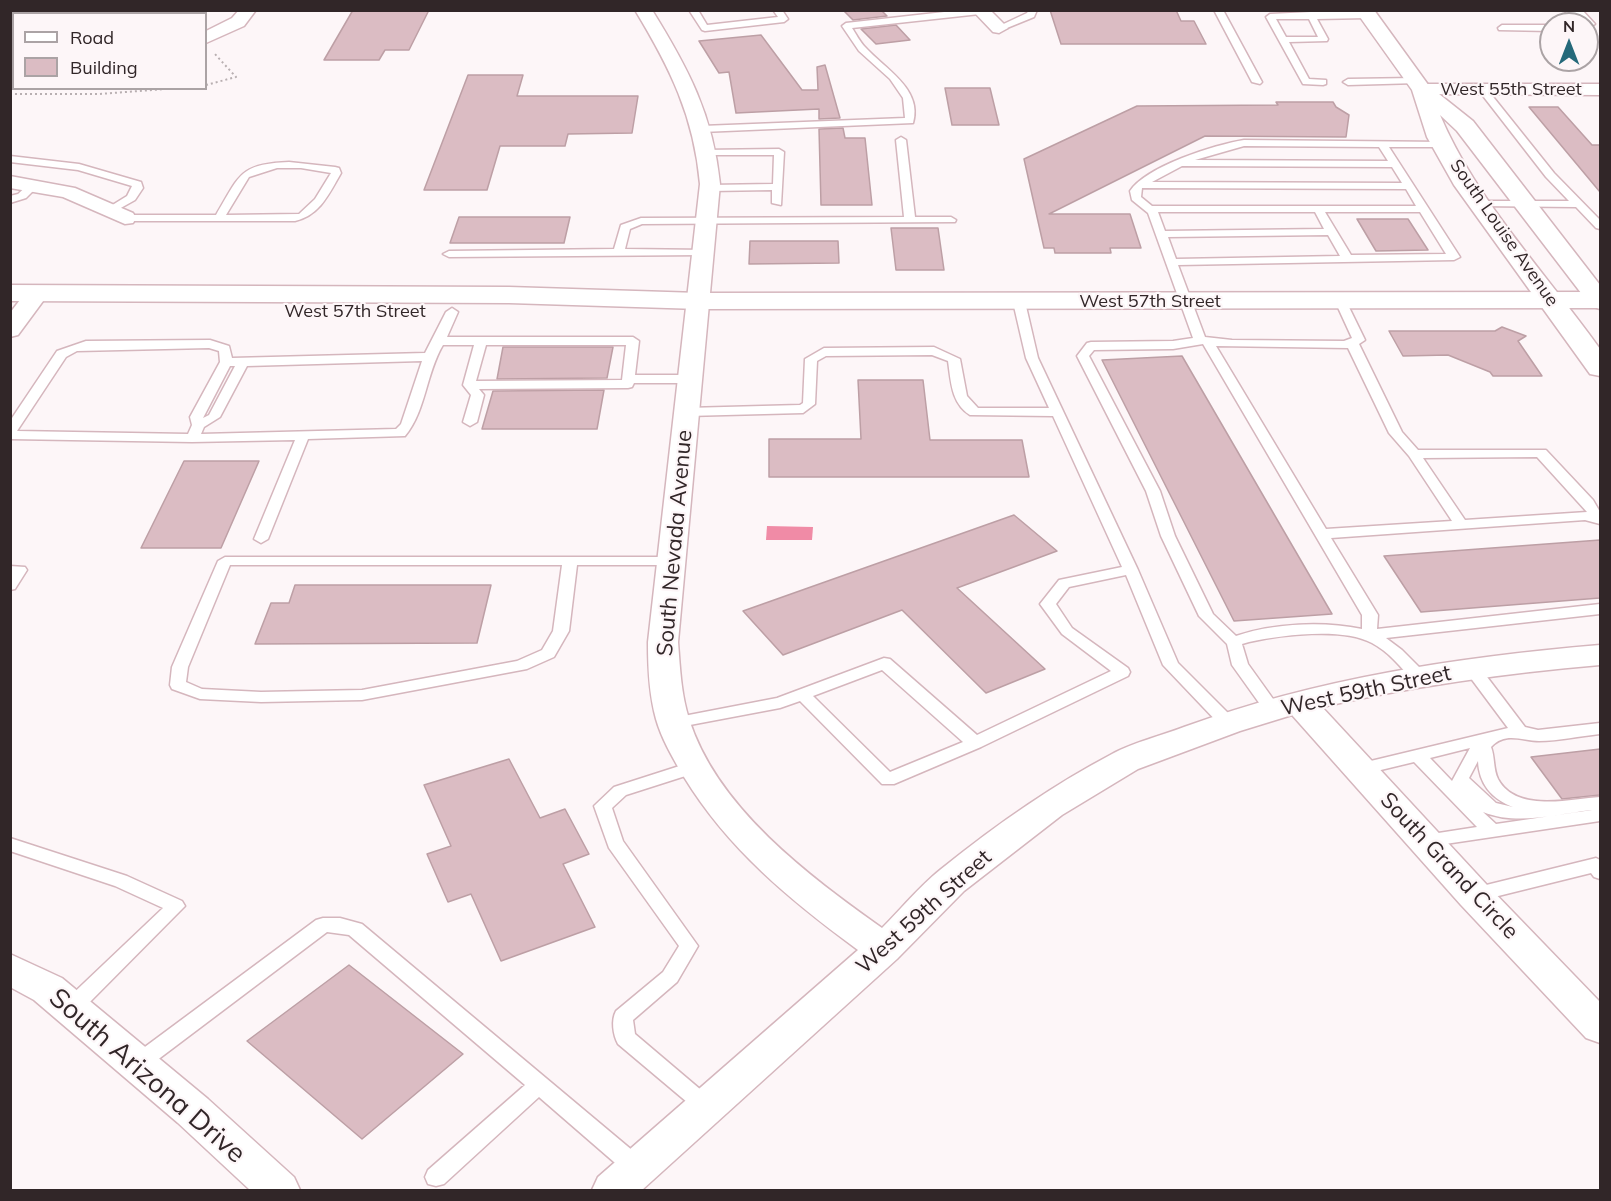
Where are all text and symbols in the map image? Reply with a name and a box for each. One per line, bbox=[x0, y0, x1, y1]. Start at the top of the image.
legend bbox=[12, 12, 207, 90]
north arrow bbox=[1539, 12, 1599, 72]
text: N bbox=[1563, 16, 1575, 36]
text: Road bbox=[70, 26, 114, 49]
text: Building bbox=[70, 56, 138, 79]
street label: West 55th Street bbox=[1440, 79, 1582, 101]
street label: South Louise Avenue bbox=[1445, 155, 1563, 311]
street label: West 57th Street bbox=[1079, 291, 1221, 313]
street label: West 57th Street bbox=[284, 301, 426, 323]
street label: South Nevada Avenue bbox=[652, 429, 698, 657]
street label: West 59th Street bbox=[1279, 660, 1453, 722]
street label: South Grand Circle bbox=[1374, 787, 1524, 945]
street label: West 59th Street bbox=[851, 844, 997, 980]
street label: South Arizona Drive bbox=[42, 982, 252, 1170]

